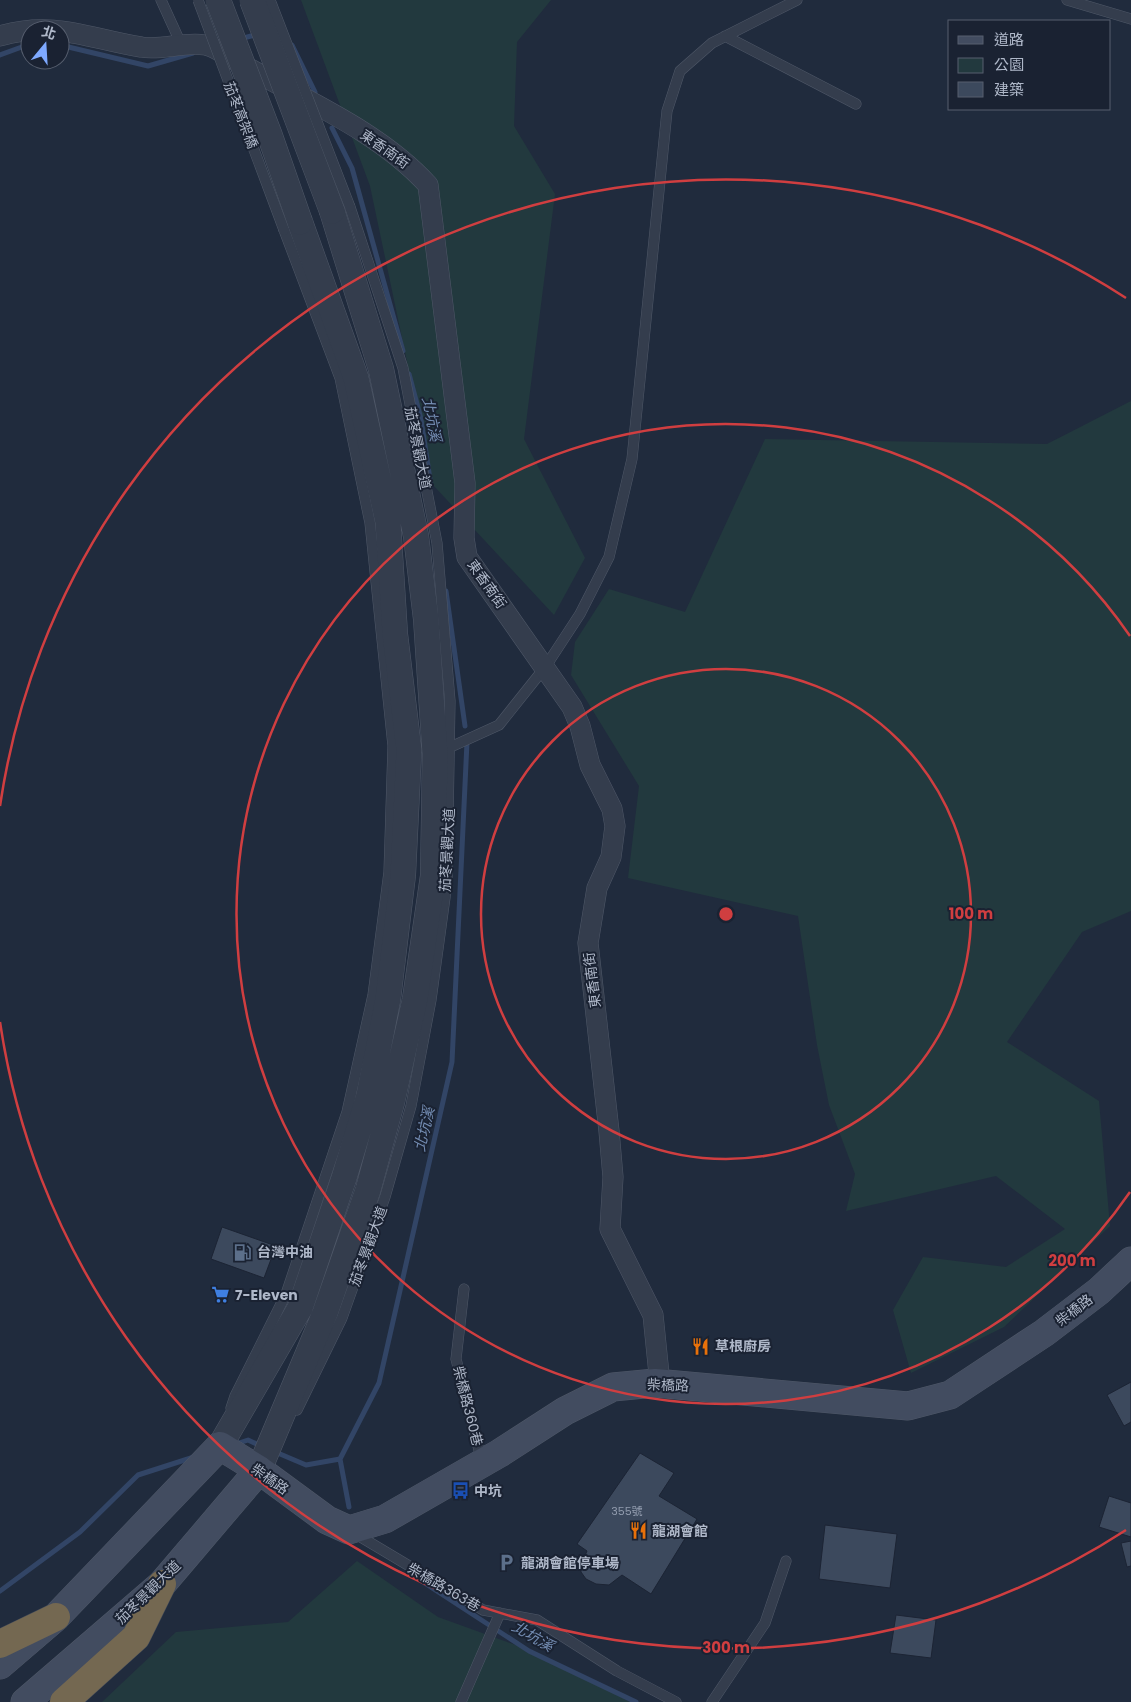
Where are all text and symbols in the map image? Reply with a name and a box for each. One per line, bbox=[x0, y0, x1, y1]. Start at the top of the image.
north arrow bbox=[20, 20, 70, 70]
legend bbox=[948, 20, 1111, 110]
text: 北 bbox=[39, 21, 59, 44]
text: 道路 bbox=[994, 29, 1024, 50]
text: 公園 bbox=[994, 54, 1024, 75]
street label: 茄苳高架橋 bbox=[219, 79, 263, 151]
text: 建築 bbox=[994, 79, 1024, 100]
street label: 東香南街 bbox=[356, 125, 414, 173]
water label: 北坑溪 bbox=[417, 395, 447, 445]
street label: 茄苳景觀大道 bbox=[400, 405, 436, 491]
street label: 東香南街 bbox=[463, 555, 511, 613]
street label: 茄苳景觀大道 bbox=[435, 808, 459, 892]
text: 100 m bbox=[949, 903, 993, 924]
centre of rings bbox=[717, 905, 735, 923]
street label: 東香南街 bbox=[579, 951, 605, 1009]
water label: 北坑溪 bbox=[409, 1103, 440, 1153]
street label: 茄苳景觀大道 bbox=[344, 1203, 392, 1289]
fuel station icon: 台灣中油 bbox=[233, 1242, 253, 1262]
place label: 台灣中油 bbox=[257, 1242, 313, 1262]
text: 200 m bbox=[1048, 1250, 1096, 1271]
supermarket icon: 7-Eleven bbox=[211, 1285, 231, 1305]
place label: 7-Eleven bbox=[235, 1285, 298, 1305]
street label: 柴橋路 bbox=[1051, 1289, 1097, 1331]
restaurant icon: 草根廚房 bbox=[691, 1336, 711, 1356]
place label: 草根廚房 bbox=[715, 1336, 771, 1356]
street label: 柴橋路360巷 bbox=[448, 1364, 488, 1448]
street label: 柴橋路 bbox=[647, 1374, 689, 1396]
street label: 柴橋路 bbox=[247, 1459, 293, 1499]
bus stop icon: 中坑 bbox=[450, 1481, 470, 1501]
place label: 中坑 bbox=[474, 1481, 502, 1501]
house number: 355號 bbox=[611, 1503, 643, 1519]
restaurant icon: 龍湖會館 bbox=[628, 1521, 648, 1541]
place label: 龍湖會館 bbox=[652, 1521, 708, 1541]
parking icon: 龍湖會館停車場 bbox=[497, 1553, 517, 1573]
place label: 龍湖會館停車場 bbox=[521, 1553, 619, 1573]
street label: 茄苳景觀大道 bbox=[111, 1556, 185, 1628]
street label: 柴橋路363巷 bbox=[404, 1558, 484, 1616]
water label: 北坑溪 bbox=[508, 1616, 559, 1657]
text: 300 m bbox=[702, 1637, 750, 1658]

